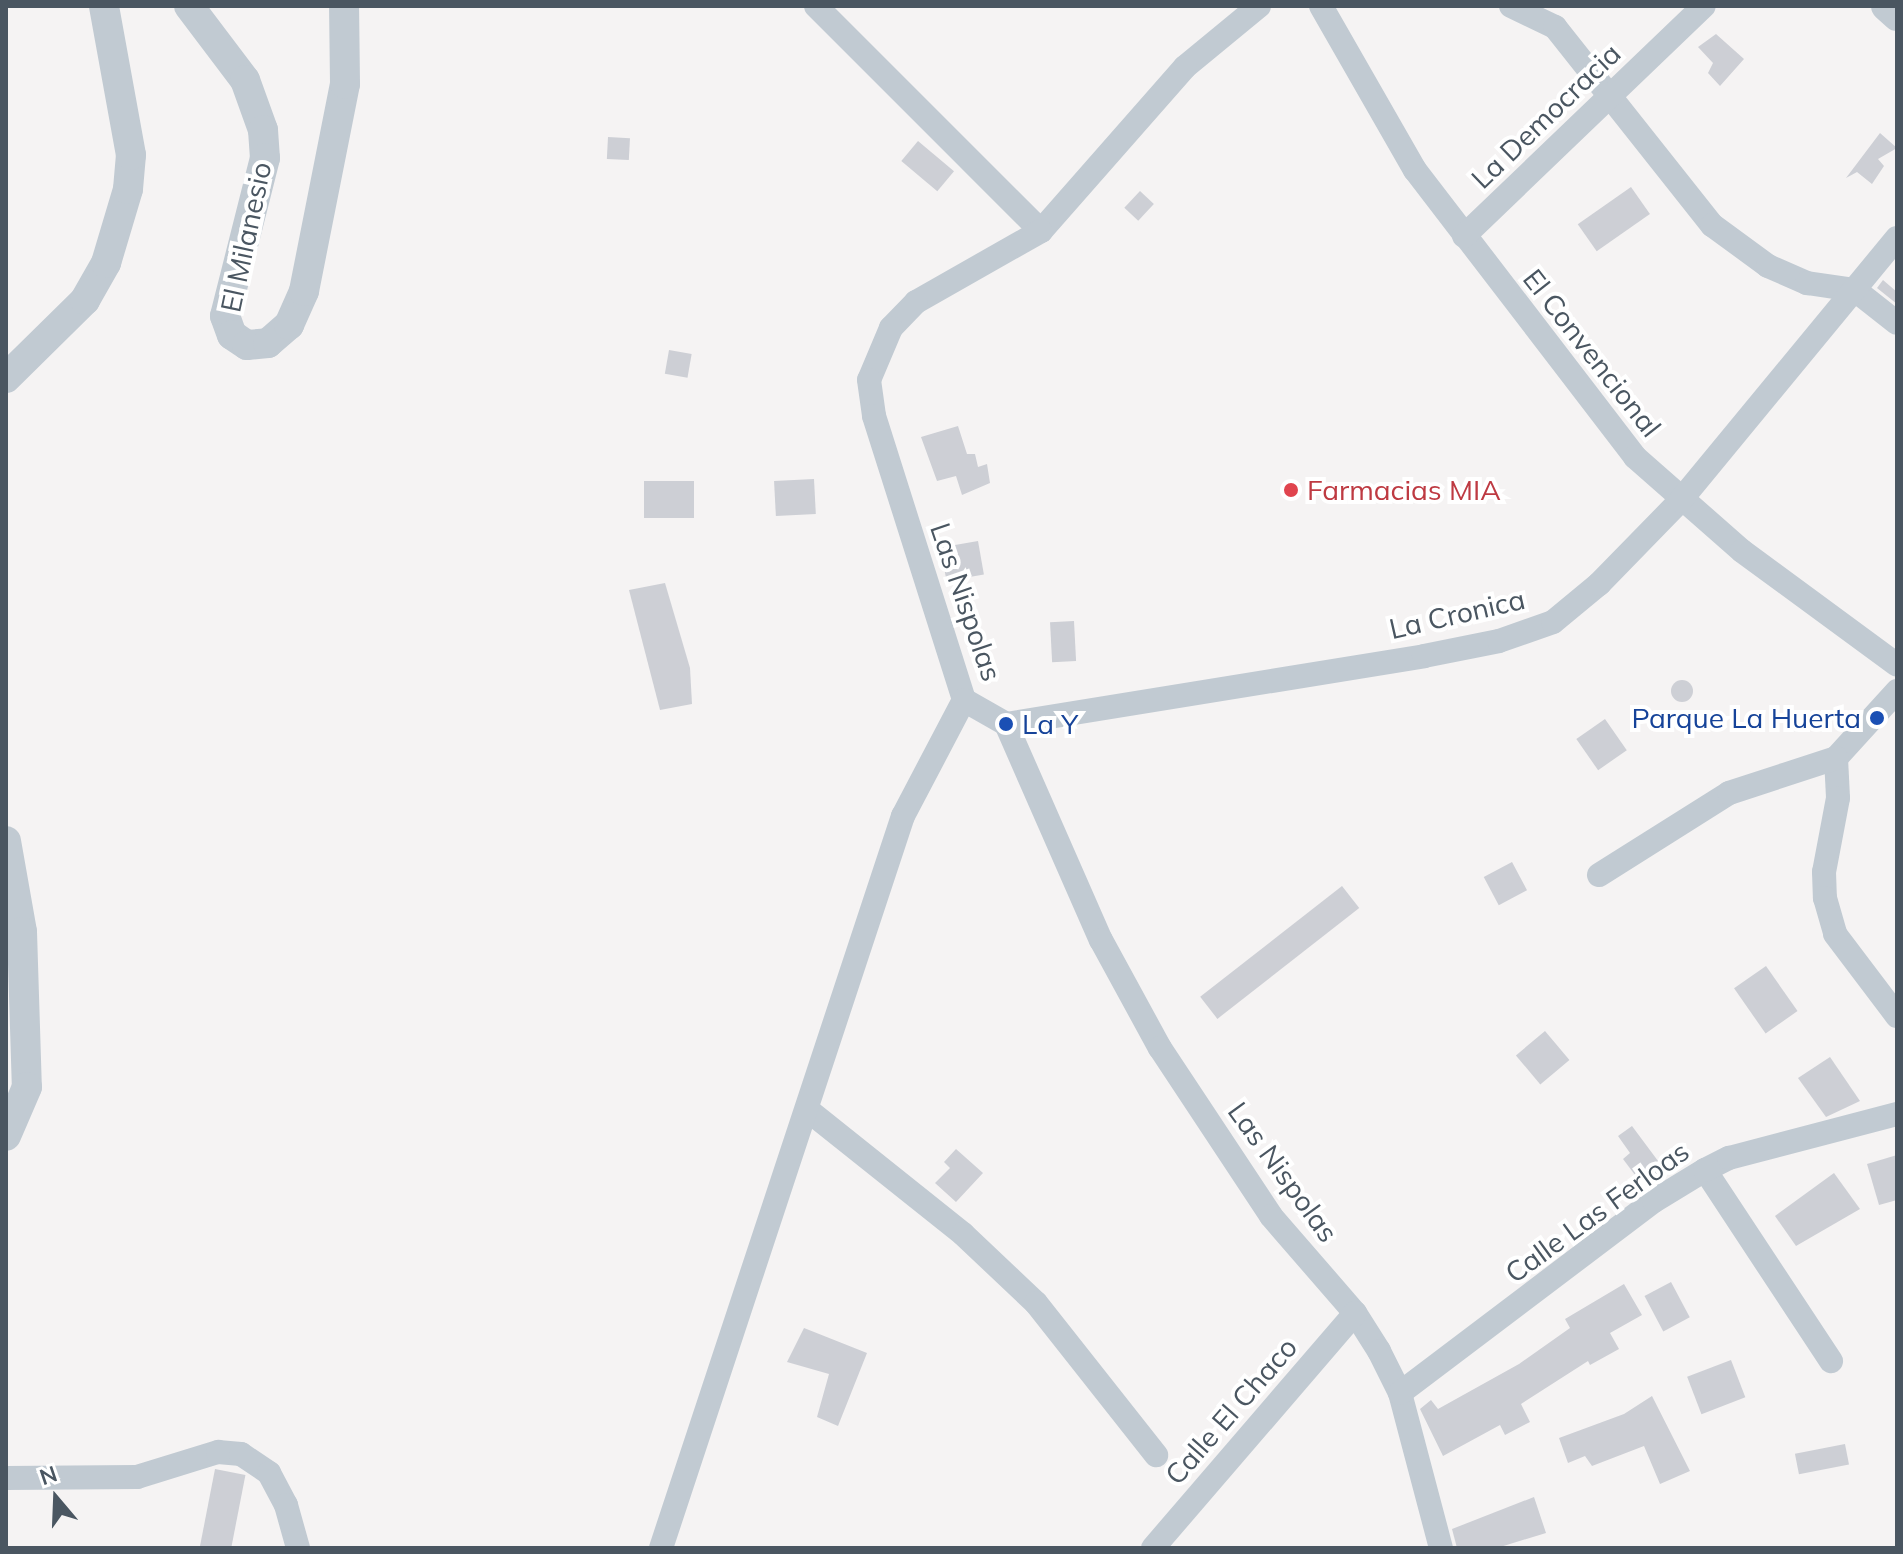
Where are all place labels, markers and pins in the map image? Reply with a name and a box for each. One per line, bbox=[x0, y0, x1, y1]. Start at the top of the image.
place label: Farmacias MIA bbox=[1307, 473, 1501, 507]
marker: Farmacias MIA bbox=[1282, 481, 1300, 499]
place label: Parque La Huerta bbox=[1631, 701, 1861, 735]
place label: La Y bbox=[1022, 707, 1078, 741]
marker: Parque La Huerta bbox=[1868, 709, 1886, 727]
marker: La Y bbox=[997, 715, 1015, 733]

